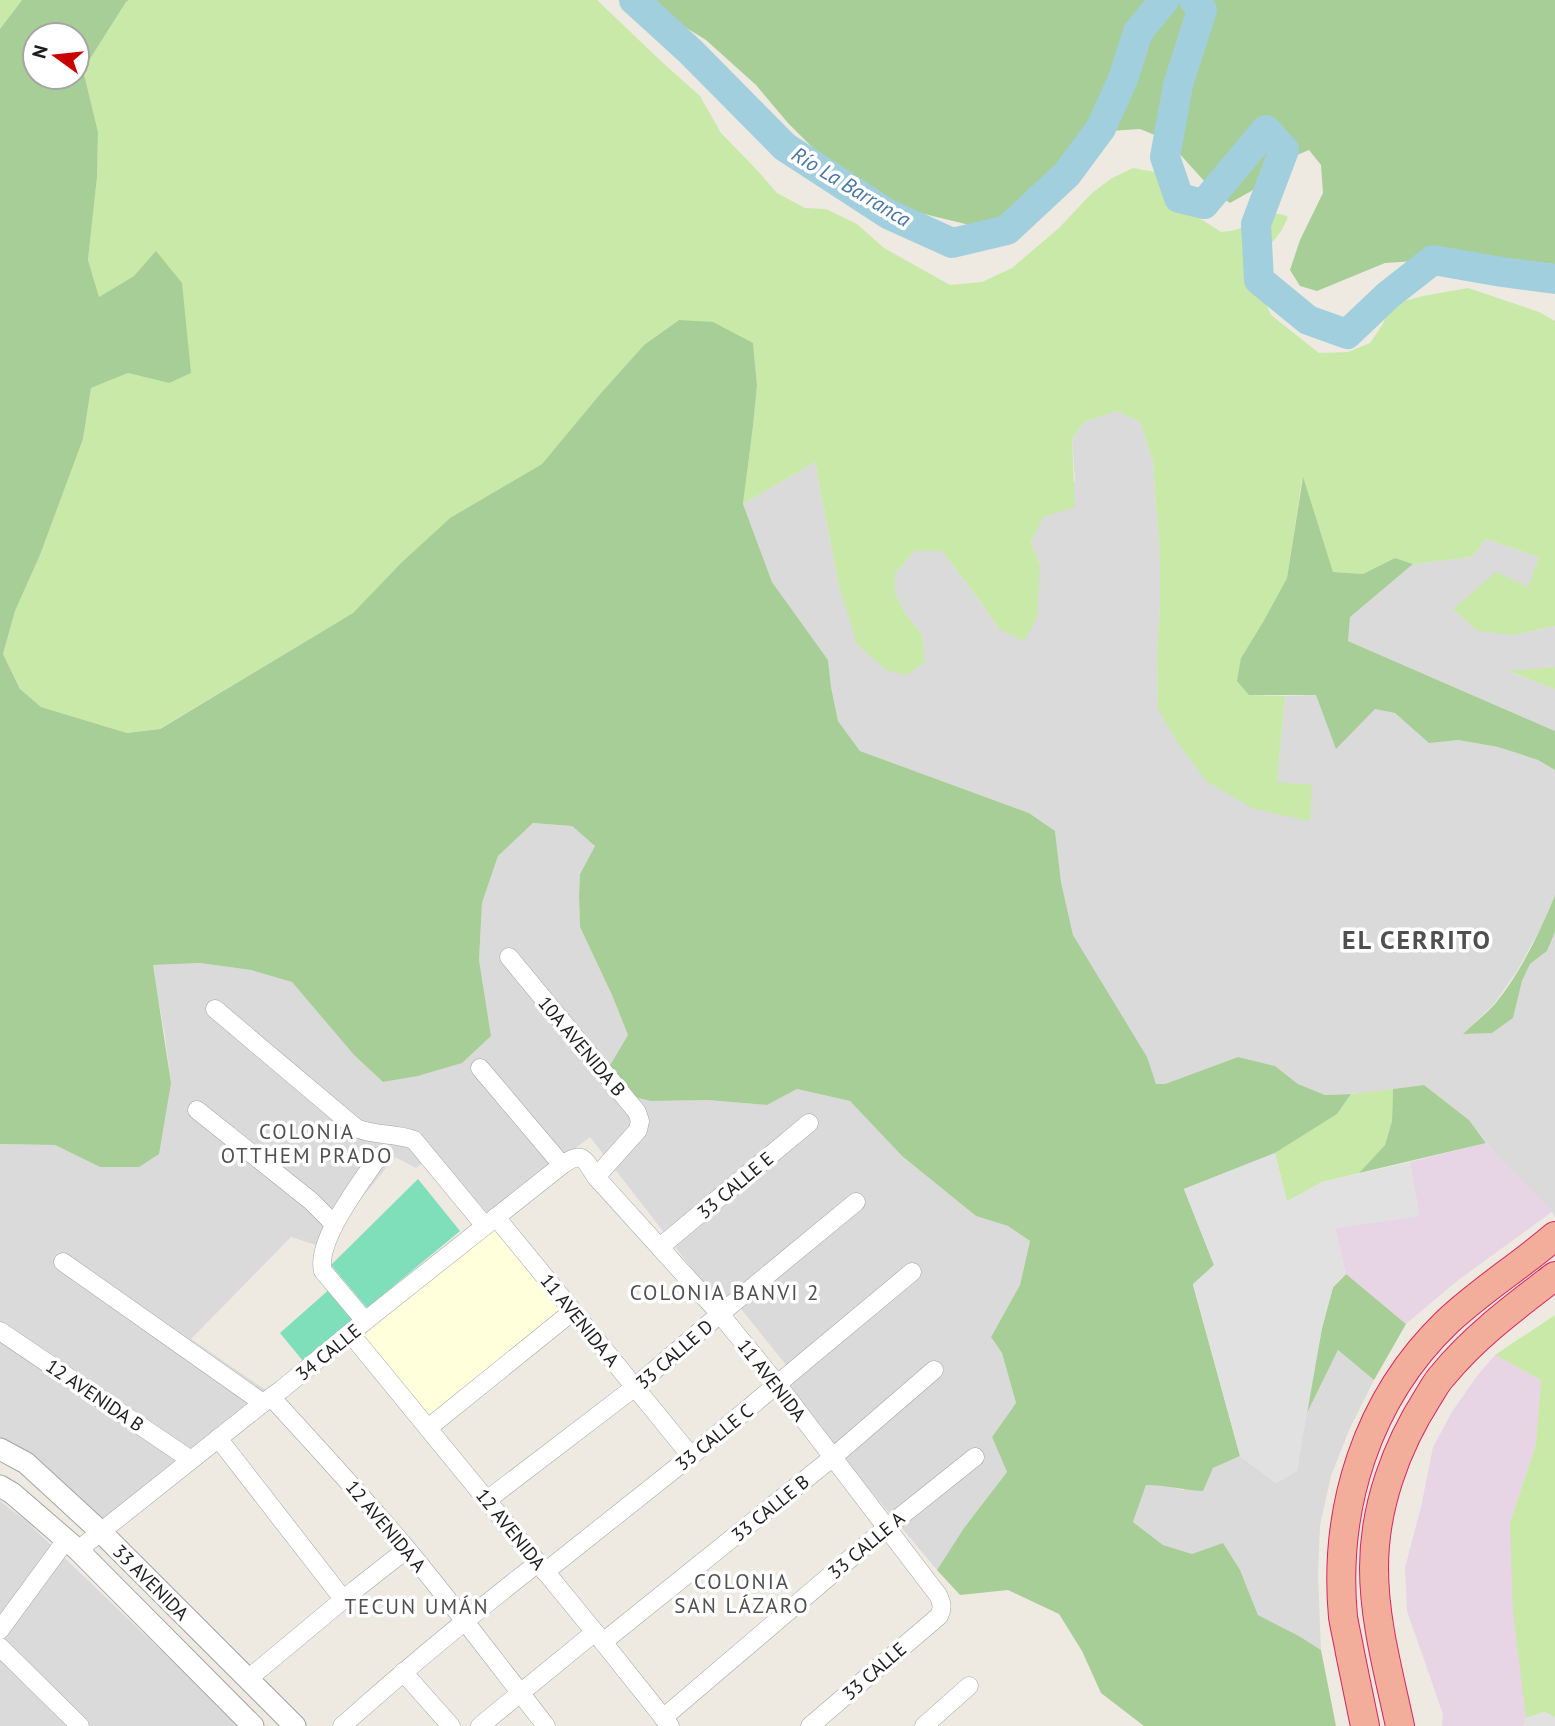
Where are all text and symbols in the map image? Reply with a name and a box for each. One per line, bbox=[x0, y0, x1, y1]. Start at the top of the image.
north arrow bbox=[21, 21, 91, 91]
text: N bbox=[26, 42, 53, 61]
water label: Río La Barranca bbox=[787, 141, 916, 233]
district label: EL CERRITO bbox=[1342, 923, 1492, 956]
street label: 10A AVENIDA B bbox=[533, 991, 631, 1101]
district label: COLONIA OTTHEM PRADO bbox=[221, 1118, 393, 1169]
street label: 33 CALLE E bbox=[692, 1146, 778, 1224]
street label: 11 AVENIDA A bbox=[535, 1269, 625, 1371]
district label: COLONIA BANVI 2 bbox=[630, 1279, 820, 1306]
street label: 33 CALLE D bbox=[630, 1314, 718, 1394]
street label: 34 CALLE bbox=[291, 1318, 365, 1386]
street label: 11 AVENIDA bbox=[732, 1334, 812, 1426]
street label: 12 AVENIDA B bbox=[41, 1353, 149, 1437]
street label: 33 CALLE C bbox=[670, 1398, 758, 1476]
street label: 33 CALLE B bbox=[726, 1469, 814, 1547]
street label: 12 AVENIDA A bbox=[341, 1475, 431, 1577]
street label: 12 AVENIDA bbox=[471, 1483, 551, 1575]
street label: 33 CALLE A bbox=[823, 1506, 909, 1584]
street label: 33 AVENIDA bbox=[108, 1539, 194, 1625]
district label: COLONIA SAN LÁZARO bbox=[674, 1568, 810, 1619]
district label: TECUN UMÁN bbox=[344, 1593, 490, 1620]
street label: 33 CALLE bbox=[837, 1637, 911, 1705]

